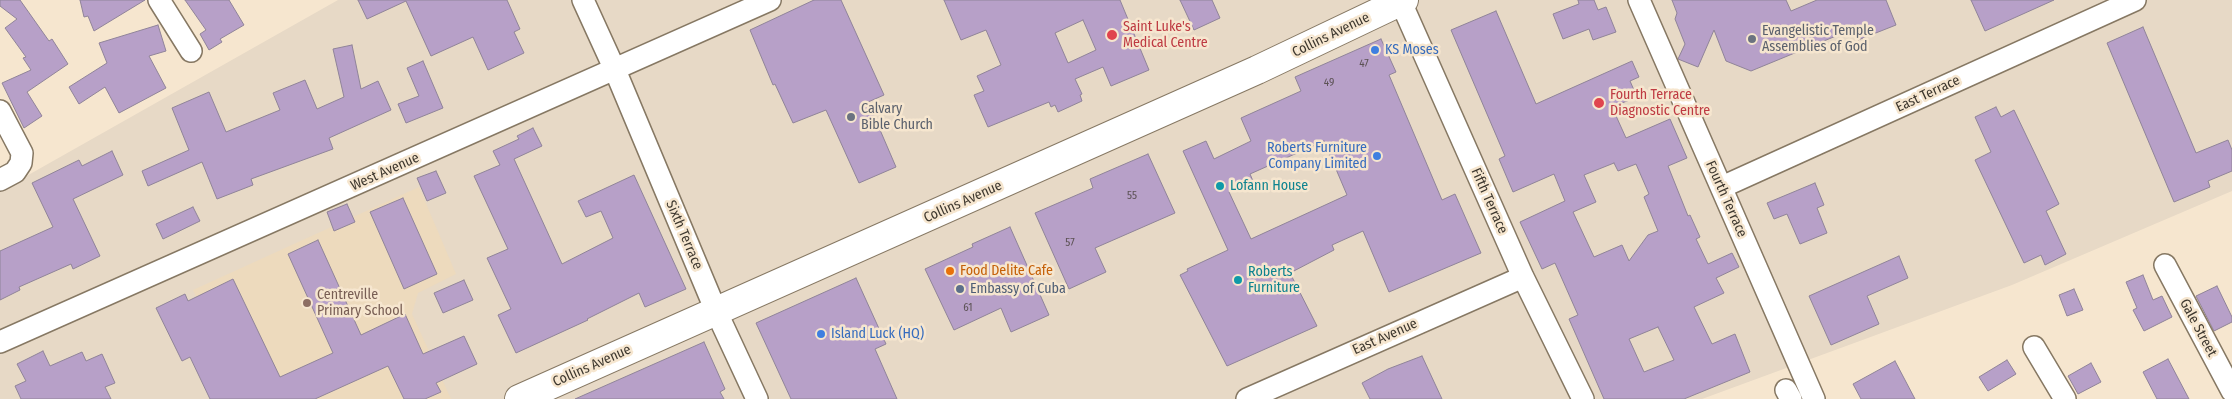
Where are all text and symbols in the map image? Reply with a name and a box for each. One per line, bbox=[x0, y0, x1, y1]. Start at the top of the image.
street label: Collins Avenue bbox=[1290, 9, 1372, 61]
place label: Saint Luke's Medical Centre bbox=[1123, 19, 1208, 52]
place label: Evangelistic Temple Assemblies of God bbox=[1762, 23, 1874, 56]
marker: Saint Luke's Medical Centre bbox=[1105, 28, 1119, 42]
marker: Evangelistic Temple Assemblies of God bbox=[1746, 33, 1758, 45]
place label: KS Moses bbox=[1385, 42, 1439, 58]
marker: KS Moses bbox=[1369, 44, 1381, 56]
house number: 47 bbox=[1359, 57, 1369, 71]
street label: East Terrace bbox=[1893, 72, 1963, 116]
house number: 49 bbox=[1324, 76, 1334, 90]
place label: Fourth Terrace Diagnostic Centre bbox=[1610, 87, 1710, 120]
marker: Fourth Terrace Diagnostic Centre bbox=[1592, 96, 1606, 110]
place label: Calvary Bible Church bbox=[861, 101, 933, 134]
marker: Calvary Bible Church bbox=[845, 111, 857, 123]
place label: Roberts Furniture Company Limited bbox=[1267, 140, 1367, 172]
street label: West Avenue bbox=[348, 149, 422, 195]
marker: Roberts Furniture Company Limited bbox=[1371, 150, 1383, 162]
street label: Fourth Terrace bbox=[1702, 158, 1750, 240]
street label: Fifth Terrace bbox=[1467, 166, 1511, 236]
street label: Collins Avenue bbox=[921, 177, 1005, 227]
place label: Lofann House bbox=[1230, 178, 1308, 194]
marker: Lofann House bbox=[1214, 180, 1226, 192]
house number: 55 bbox=[1127, 189, 1137, 203]
street label: Sixth Terrace bbox=[662, 198, 706, 272]
house number: 57 bbox=[1065, 236, 1075, 250]
place label: Food Delite Cafe bbox=[960, 263, 1053, 279]
place label: Roberts Furniture bbox=[1248, 264, 1300, 296]
marker: Food Delite Cafe bbox=[944, 265, 956, 277]
marker: Roberts Furniture bbox=[1232, 274, 1244, 286]
place label: Embassy of Cuba bbox=[970, 281, 1066, 297]
marker: Embassy of Cuba bbox=[954, 283, 966, 295]
place label: Centreville Primary School bbox=[317, 287, 403, 320]
street label: Gale Street bbox=[2176, 296, 2220, 360]
marker: Centreville Primary School bbox=[301, 297, 313, 309]
house number: 61 bbox=[963, 301, 973, 315]
street label: East Avenue bbox=[1350, 315, 1420, 359]
place label: Island Luck (HQ) bbox=[831, 326, 924, 342]
marker: Island Luck (HQ) bbox=[815, 328, 827, 340]
street label: Collins Avenue bbox=[550, 341, 634, 391]

